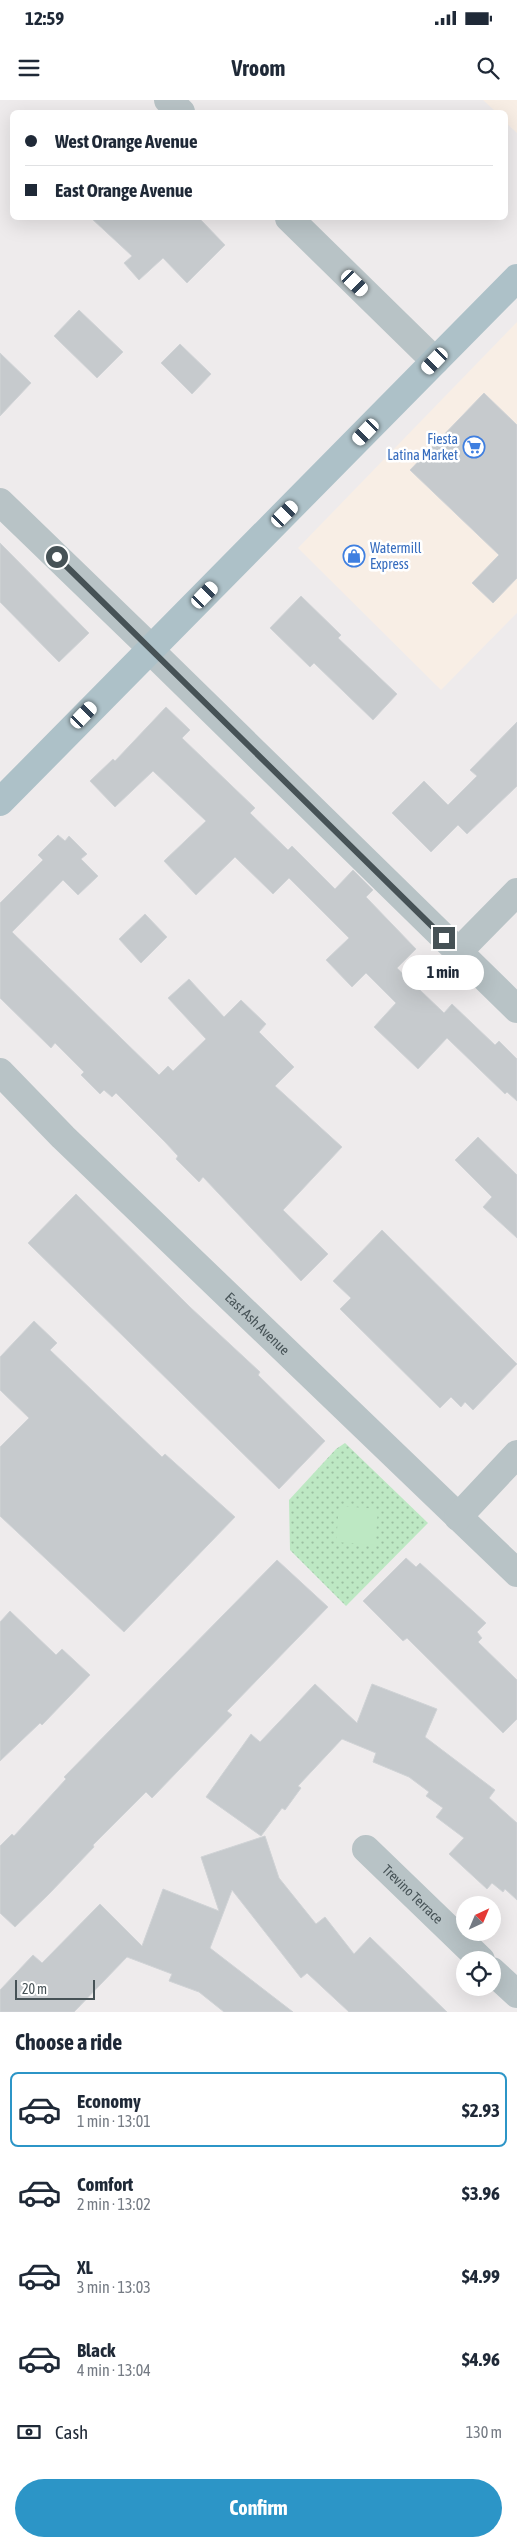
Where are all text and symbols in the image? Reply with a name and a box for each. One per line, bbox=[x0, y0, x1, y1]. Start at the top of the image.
text: 12:59 bbox=[25, 7, 64, 29]
icon: menu bbox=[15, 54, 43, 82]
icon: search bbox=[474, 54, 502, 82]
text: Vroom bbox=[232, 55, 285, 81]
text: West Orange Avenue bbox=[55, 130, 198, 152]
text: East Orange Avenue bbox=[55, 179, 193, 201]
car bbox=[338, 267, 371, 299]
car bbox=[419, 345, 450, 377]
car bbox=[350, 416, 381, 448]
place label: Fiesta Latina Market bbox=[387, 431, 458, 463]
supermarket icon: Fiesta Latina Market bbox=[462, 435, 486, 459]
car bbox=[269, 498, 300, 530]
place label: Watermill Express bbox=[370, 540, 422, 572]
shop icon: Watermill Express bbox=[342, 544, 366, 568]
route start bbox=[46, 546, 68, 568]
car bbox=[189, 579, 220, 611]
car bbox=[68, 699, 99, 731]
route end bbox=[433, 927, 455, 949]
callout: 1 min bbox=[403, 956, 485, 990]
text: 1 min bbox=[427, 963, 459, 981]
street label: East Ash Avenue bbox=[222, 1289, 293, 1358]
street label: Trevino Terrace bbox=[379, 1861, 446, 1927]
north arrow bbox=[456, 1896, 501, 1941]
map controls bbox=[456, 1896, 501, 1996]
button: locate bbox=[456, 1951, 501, 1996]
scale bar bbox=[15, 1977, 95, 2000]
text: 20 m bbox=[22, 1981, 47, 1997]
text: Choose a ride bbox=[15, 2029, 122, 2055]
icon: car bbox=[17, 2087, 62, 2132]
text: Economy bbox=[77, 2090, 141, 2112]
text: $2.93 bbox=[462, 2099, 500, 2121]
text: 1 min · 13:01 bbox=[77, 2112, 151, 2130]
icon: car bbox=[17, 2170, 62, 2215]
text: Comfort bbox=[77, 2173, 133, 2195]
text: $3.96 bbox=[462, 2182, 500, 2204]
text: 2 min · 13:02 bbox=[77, 2195, 151, 2213]
icon: car bbox=[17, 2253, 62, 2298]
text: XL bbox=[77, 2256, 93, 2278]
text: $4.99 bbox=[462, 2265, 500, 2287]
text: 3 min · 13:03 bbox=[77, 2278, 151, 2296]
icon: car bbox=[17, 2336, 62, 2381]
text: Black bbox=[77, 2339, 115, 2361]
text: $4.96 bbox=[462, 2348, 500, 2370]
text: 4 min · 13:04 bbox=[77, 2361, 151, 2379]
icon: cash bbox=[15, 2418, 43, 2446]
text: Cash bbox=[55, 2421, 88, 2443]
text: 130 m bbox=[466, 2423, 502, 2441]
button: Confirm bbox=[15, 2479, 502, 2537]

